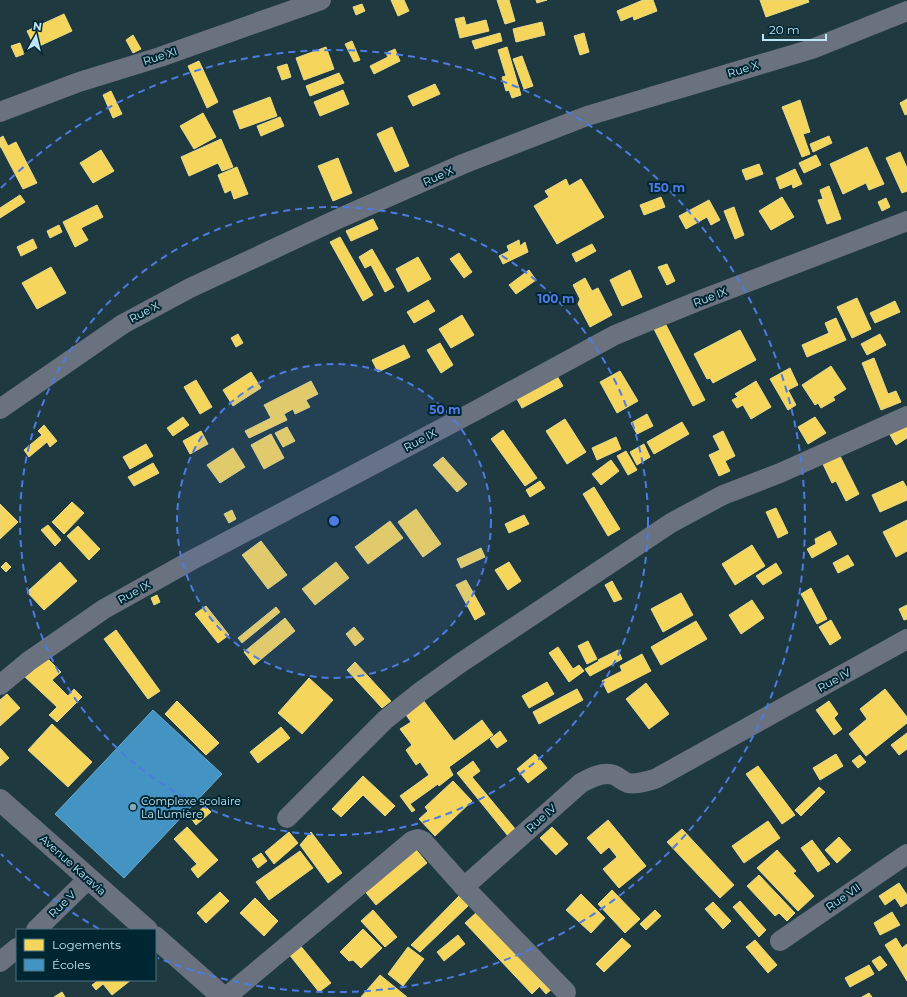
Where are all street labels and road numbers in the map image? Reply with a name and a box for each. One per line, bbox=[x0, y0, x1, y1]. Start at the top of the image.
street label: Rue XI bbox=[141, 44, 179, 68]
street label: Rue X bbox=[726, 57, 761, 80]
street label: Rue X bbox=[420, 163, 456, 189]
street label: Rue IX bbox=[691, 284, 730, 310]
street label: Rue X bbox=[127, 298, 162, 326]
street label: Rue IX bbox=[401, 425, 440, 454]
street label: Rue IX bbox=[115, 577, 153, 607]
street label: Rue IV bbox=[815, 665, 853, 695]
street label: Rue IV bbox=[523, 801, 559, 835]
street label: Avenue Karavia bbox=[37, 832, 109, 898]
street label: Rue VII bbox=[823, 880, 863, 914]
street label: Rue V bbox=[46, 887, 79, 920]

